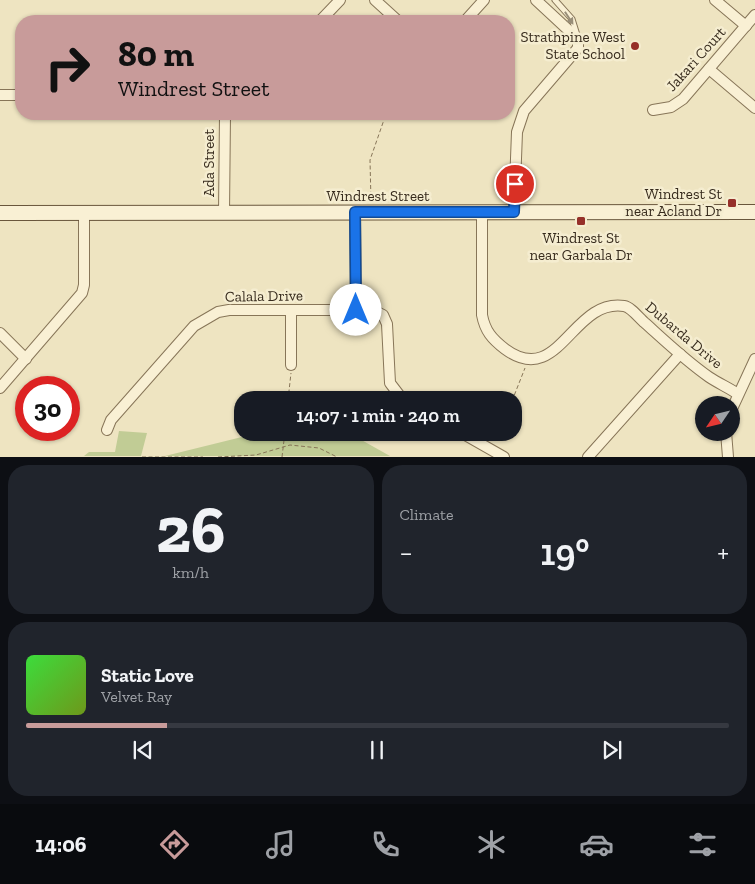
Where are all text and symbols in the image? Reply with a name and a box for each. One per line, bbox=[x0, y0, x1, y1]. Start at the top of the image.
one-way arrow bbox=[565, 11, 574, 25]
street label: Jakari Court bbox=[662, 23, 730, 95]
place label: Strathpine West State School bbox=[520, 28, 625, 63]
text: 80 m bbox=[118, 33, 194, 75]
icon: right bbox=[35, 35, 100, 100]
marker: Strathpine West State School bbox=[629, 40, 641, 52]
text: Windrest Street bbox=[118, 75, 269, 102]
street label: Ada Street bbox=[200, 129, 218, 197]
pin bbox=[494, 163, 536, 205]
icon: arrive bbox=[501, 170, 529, 198]
place label: Windrest St near Acland Dr bbox=[625, 185, 722, 220]
street label: Windrest Street bbox=[326, 187, 430, 205]
marker: Windrest St near Acland Dr bbox=[726, 197, 738, 209]
marker: Windrest St near Garbala Dr bbox=[575, 215, 587, 227]
place label: Windrest St near Garbala Dr bbox=[529, 229, 633, 264]
position arrow bbox=[329, 283, 381, 335]
street label: Calala Drive bbox=[225, 286, 303, 306]
street label: Dubarda Drive bbox=[642, 298, 726, 372]
speed limit sign: 30 bbox=[15, 376, 80, 441]
north arrow bbox=[695, 396, 740, 441]
map controls bbox=[695, 396, 740, 441]
text: 14:07 · 1 min · 240 m bbox=[296, 404, 460, 427]
text: 26 bbox=[156, 491, 226, 569]
text: Climate bbox=[400, 505, 454, 524]
text: 19° bbox=[540, 529, 590, 575]
text: − bbox=[400, 536, 413, 569]
text: + bbox=[717, 536, 729, 569]
text: km/h bbox=[172, 563, 209, 582]
text: Static Love bbox=[101, 664, 194, 687]
text: Velvet Ray bbox=[101, 687, 172, 706]
icon: previous bbox=[129, 736, 157, 764]
icon: pause bbox=[363, 736, 391, 764]
icon: next bbox=[598, 736, 626, 764]
icon: directions bbox=[157, 827, 192, 862]
icon: music bbox=[263, 827, 298, 862]
icon: phone bbox=[368, 827, 403, 862]
icon: climate bbox=[474, 827, 509, 862]
icon: car bbox=[579, 827, 614, 862]
icon: filters bbox=[685, 827, 720, 862]
text: 14:06 bbox=[35, 831, 87, 858]

